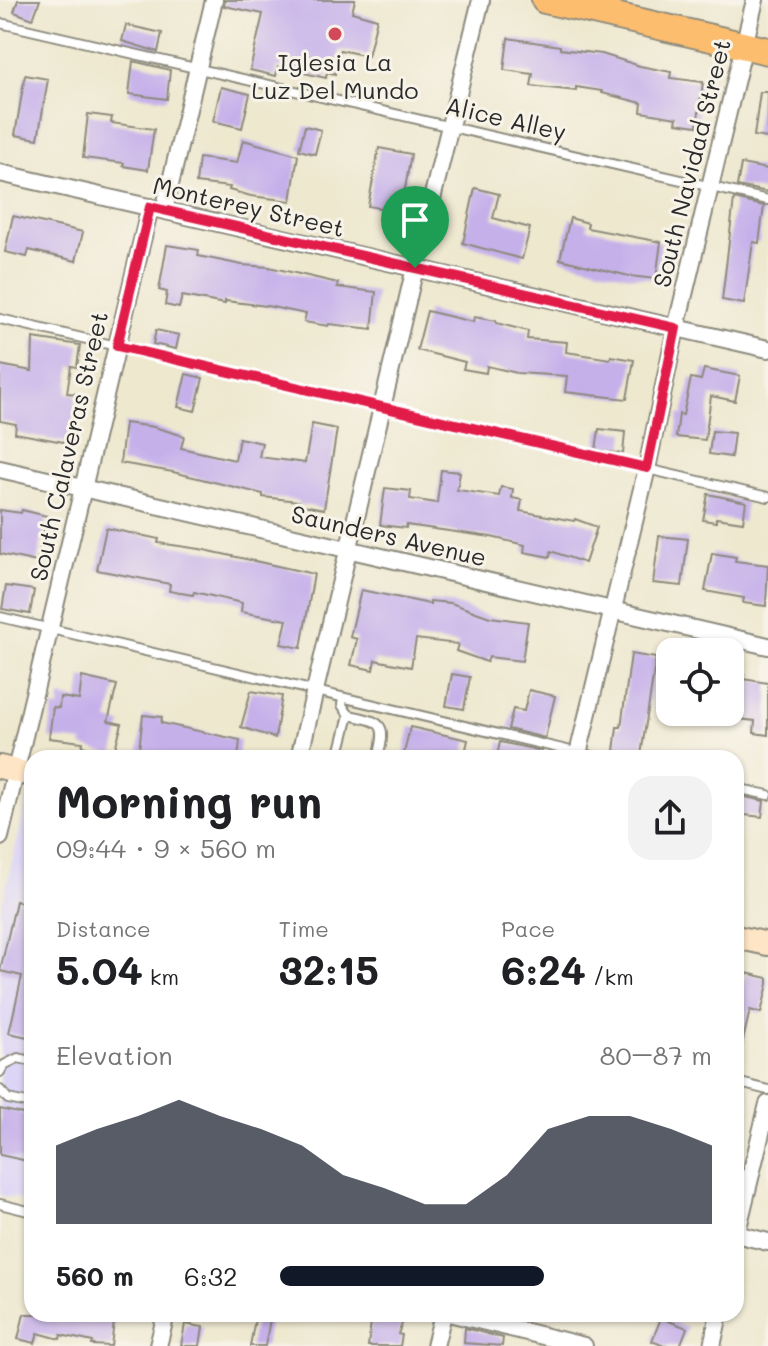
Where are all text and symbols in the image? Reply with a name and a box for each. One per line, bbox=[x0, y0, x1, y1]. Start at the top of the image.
marker: Iglesia La Luz Del Mundo bbox=[326, 25, 344, 43]
street label: South Navidad Street bbox=[645, 36, 737, 290]
place label: Iglesia La Luz Del Mundo bbox=[252, 46, 418, 105]
street label: Alice Alley bbox=[443, 89, 569, 147]
street label: Monterey Street bbox=[150, 169, 348, 243]
pin bbox=[381, 186, 449, 268]
icon: arrive bbox=[393, 198, 437, 242]
street label: South Calaveras Street bbox=[22, 308, 114, 584]
street label: Saunders Avenue bbox=[288, 497, 490, 573]
map controls bbox=[656, 638, 744, 726]
button: locate bbox=[656, 638, 744, 726]
text: Morning run bbox=[56, 772, 322, 829]
button: share bbox=[628, 776, 712, 860]
text: 09:44 · 9 × 560 m bbox=[56, 831, 276, 865]
text: Distance bbox=[56, 914, 151, 943]
text: Time bbox=[279, 914, 329, 943]
text: Pace bbox=[501, 914, 555, 943]
text: 5.04 bbox=[56, 943, 143, 995]
text: 32:15 bbox=[279, 943, 379, 995]
text: 6:24 bbox=[501, 943, 586, 995]
text: km bbox=[143, 962, 179, 991]
text: /km bbox=[586, 962, 634, 991]
text: Elevation bbox=[56, 1038, 173, 1072]
text: 80–87 m bbox=[600, 1038, 712, 1072]
text: 560 m bbox=[56, 1259, 134, 1293]
text: 6:32 bbox=[184, 1259, 237, 1293]

